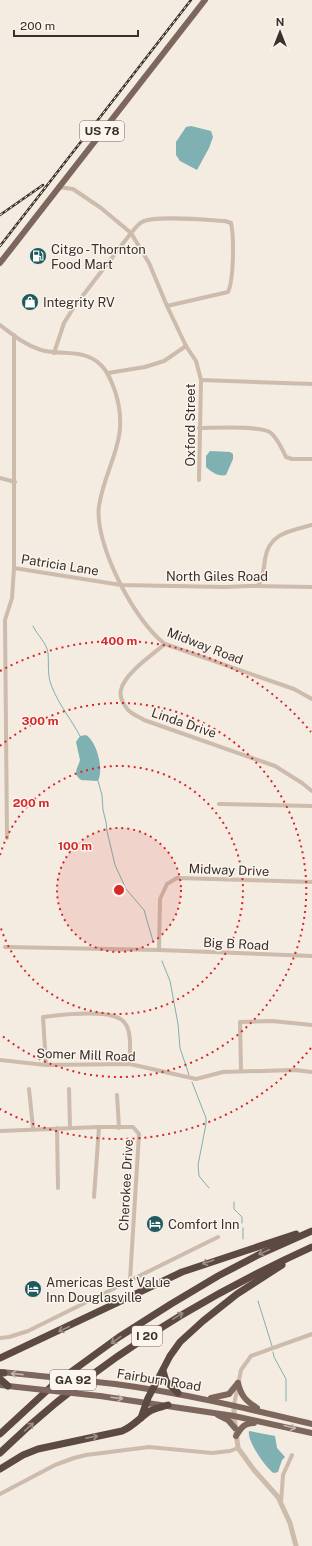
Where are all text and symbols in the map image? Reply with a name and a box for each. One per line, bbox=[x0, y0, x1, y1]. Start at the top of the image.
scale bar bbox=[14, 12, 138, 38]
north arrow bbox=[260, 12, 300, 52]
text: N bbox=[276, 16, 284, 28]
text: 200 m bbox=[20, 19, 55, 33]
road number: US 78 bbox=[80, 121, 124, 141]
place label: Citgo - Thornton Food Mart bbox=[51, 242, 146, 272]
fuel station icon: Citgo - Thornton Food Mart bbox=[28, 246, 48, 266]
shop icon: Integrity RV bbox=[20, 292, 40, 312]
place label: Integrity RV bbox=[43, 295, 115, 310]
street label: Oxford Street bbox=[183, 384, 198, 466]
street label: Patricia Lane bbox=[20, 551, 100, 579]
street label: North Giles Road bbox=[166, 569, 268, 584]
street label: Midway Road bbox=[165, 625, 245, 667]
text: 400 m bbox=[101, 634, 138, 648]
street label: Linda Drive bbox=[150, 705, 218, 741]
text: 300 m bbox=[22, 714, 59, 728]
text: 200 m bbox=[13, 796, 49, 810]
text: 100 m bbox=[58, 839, 92, 853]
street label: Midway Drive bbox=[188, 861, 270, 879]
centre of rings bbox=[112, 883, 126, 897]
street label: Big B Road bbox=[203, 935, 269, 953]
street label: Somer Mill Road bbox=[36, 1046, 136, 1064]
street label: Cherokee Drive bbox=[116, 1139, 136, 1231]
hotel icon: Comfort Inn bbox=[145, 1214, 165, 1234]
place label: Comfort Inn bbox=[168, 1217, 240, 1232]
one-way arrow bbox=[258, 1249, 270, 1257]
one-way arrow bbox=[203, 1259, 215, 1267]
place label: Americas Best Value Inn Douglasville bbox=[46, 1275, 170, 1305]
hotel icon: Americas Best Value Inn Douglasville bbox=[23, 1279, 43, 1299]
one-way arrow bbox=[172, 1312, 184, 1320]
one-way arrow bbox=[58, 1326, 70, 1333]
road number: I 20 bbox=[132, 1326, 162, 1346]
one-way arrow bbox=[110, 1336, 121, 1344]
street label: Fairburn Road bbox=[116, 1366, 202, 1394]
one-way arrow bbox=[11, 1370, 24, 1378]
road number: GA 92 bbox=[50, 1370, 96, 1390]
one-way arrow bbox=[110, 1394, 123, 1402]
one-way arrow bbox=[23, 1422, 34, 1431]
one-way arrow bbox=[283, 1424, 296, 1432]
one-way arrow bbox=[85, 1433, 98, 1441]

